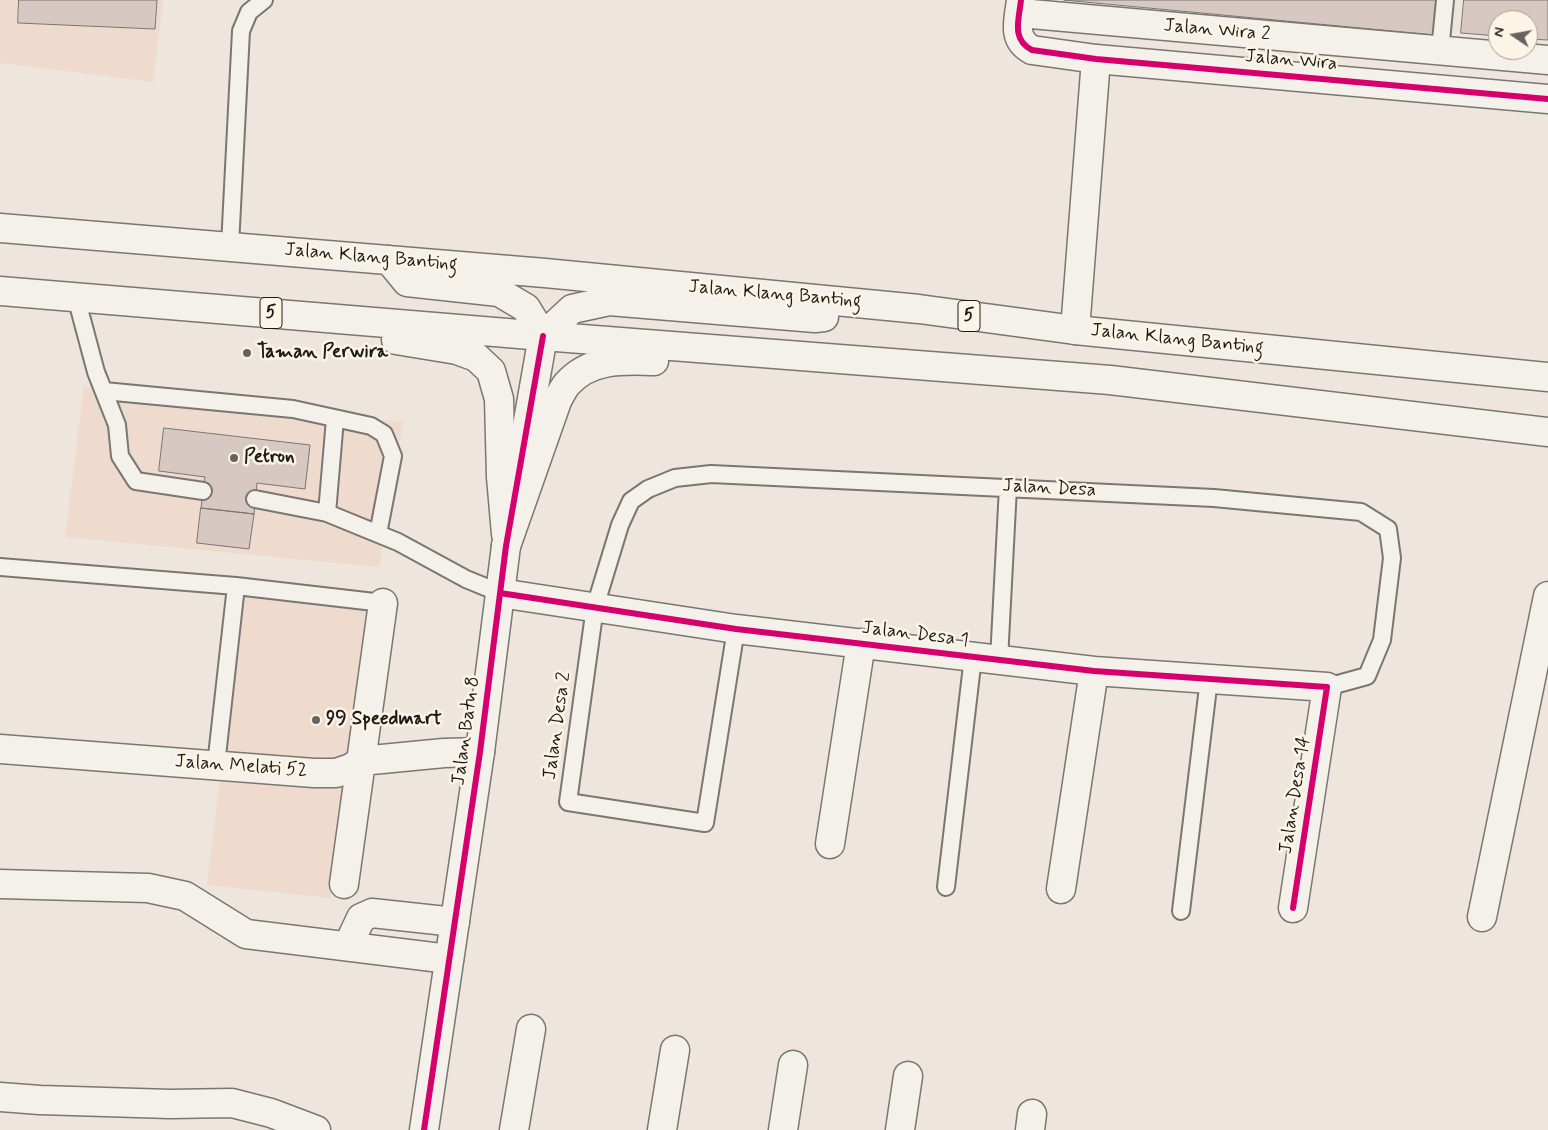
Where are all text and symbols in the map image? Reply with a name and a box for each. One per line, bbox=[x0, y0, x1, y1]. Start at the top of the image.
north arrow bbox=[1488, 10, 1538, 60]
street label: Jalan Wira 2 bbox=[1163, 15, 1271, 47]
text: N bbox=[1490, 26, 1509, 39]
street label: Jalan Wira bbox=[1244, 46, 1338, 76]
street label: Jalan Klang Banting bbox=[283, 239, 459, 277]
street label: Jalan Klang Banting bbox=[687, 276, 863, 314]
road number: 5 bbox=[260, 298, 282, 328]
road number: 5 bbox=[958, 300, 980, 332]
street label: Jalan Klang Banting bbox=[1089, 320, 1265, 360]
place label: Taman Perwira bbox=[257, 342, 388, 364]
marker: Taman Perwira bbox=[241, 347, 253, 359]
place label: Petron bbox=[244, 447, 295, 469]
marker: Petron bbox=[228, 452, 240, 464]
street label: Jalan Desa bbox=[1002, 475, 1096, 503]
street label: Jalan Desa 1 bbox=[860, 617, 970, 653]
street label: Jalan Desa 2 bbox=[539, 671, 577, 781]
street label: Jalan Batu 8 bbox=[448, 675, 486, 787]
place label: 99 Speedmart bbox=[326, 709, 442, 731]
marker: 99 Speedmart bbox=[310, 714, 322, 726]
street label: Jalan Desa 14 bbox=[1275, 734, 1317, 856]
street label: Jalan Melati 52 bbox=[174, 751, 308, 783]

